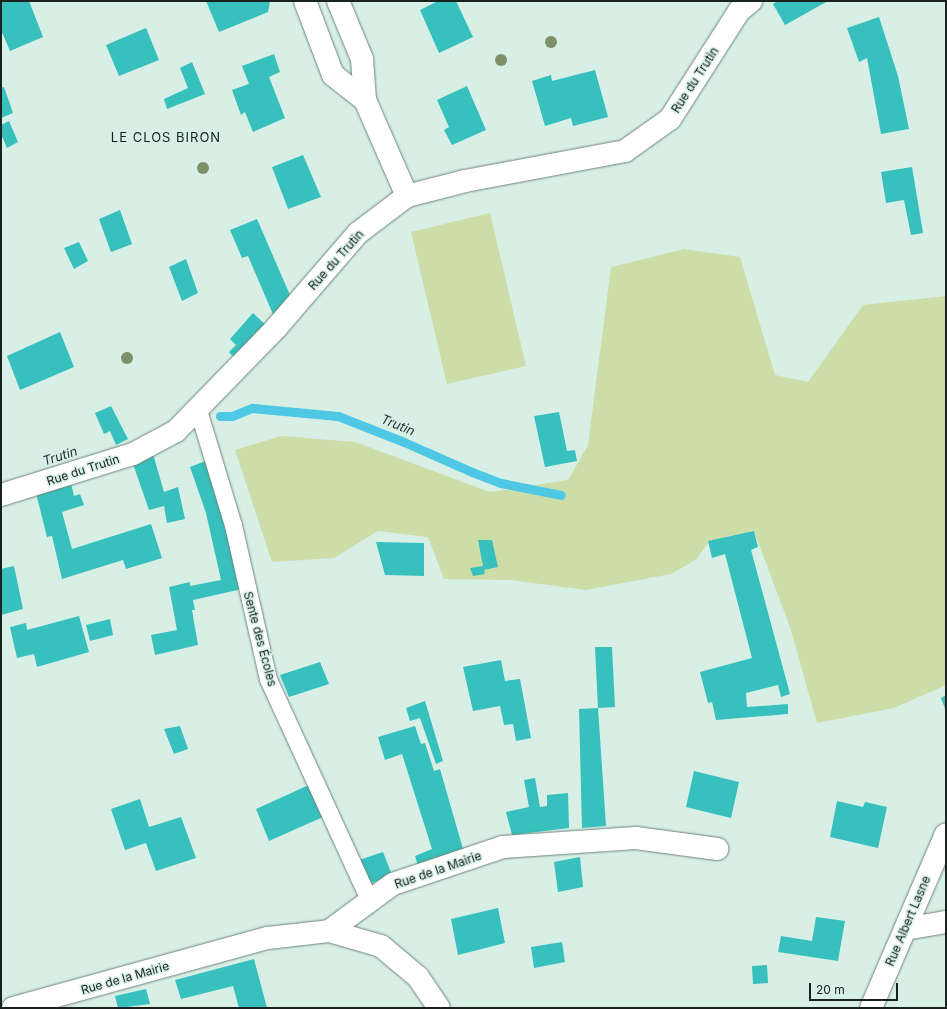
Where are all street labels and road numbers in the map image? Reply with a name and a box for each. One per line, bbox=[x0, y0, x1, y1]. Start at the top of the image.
street label: Rue du Trutin bbox=[668, 44, 722, 116]
street label: Rue du Trutin bbox=[305, 227, 367, 293]
street label: Rue du Trutin bbox=[45, 451, 121, 489]
street label: Sente des Écoles bbox=[240, 590, 280, 688]
street label: Rue de la Mairie bbox=[393, 848, 483, 892]
street label: Rue Albert Lasne bbox=[882, 874, 934, 968]
street label: Rue de la Mairie bbox=[79, 959, 171, 997]

